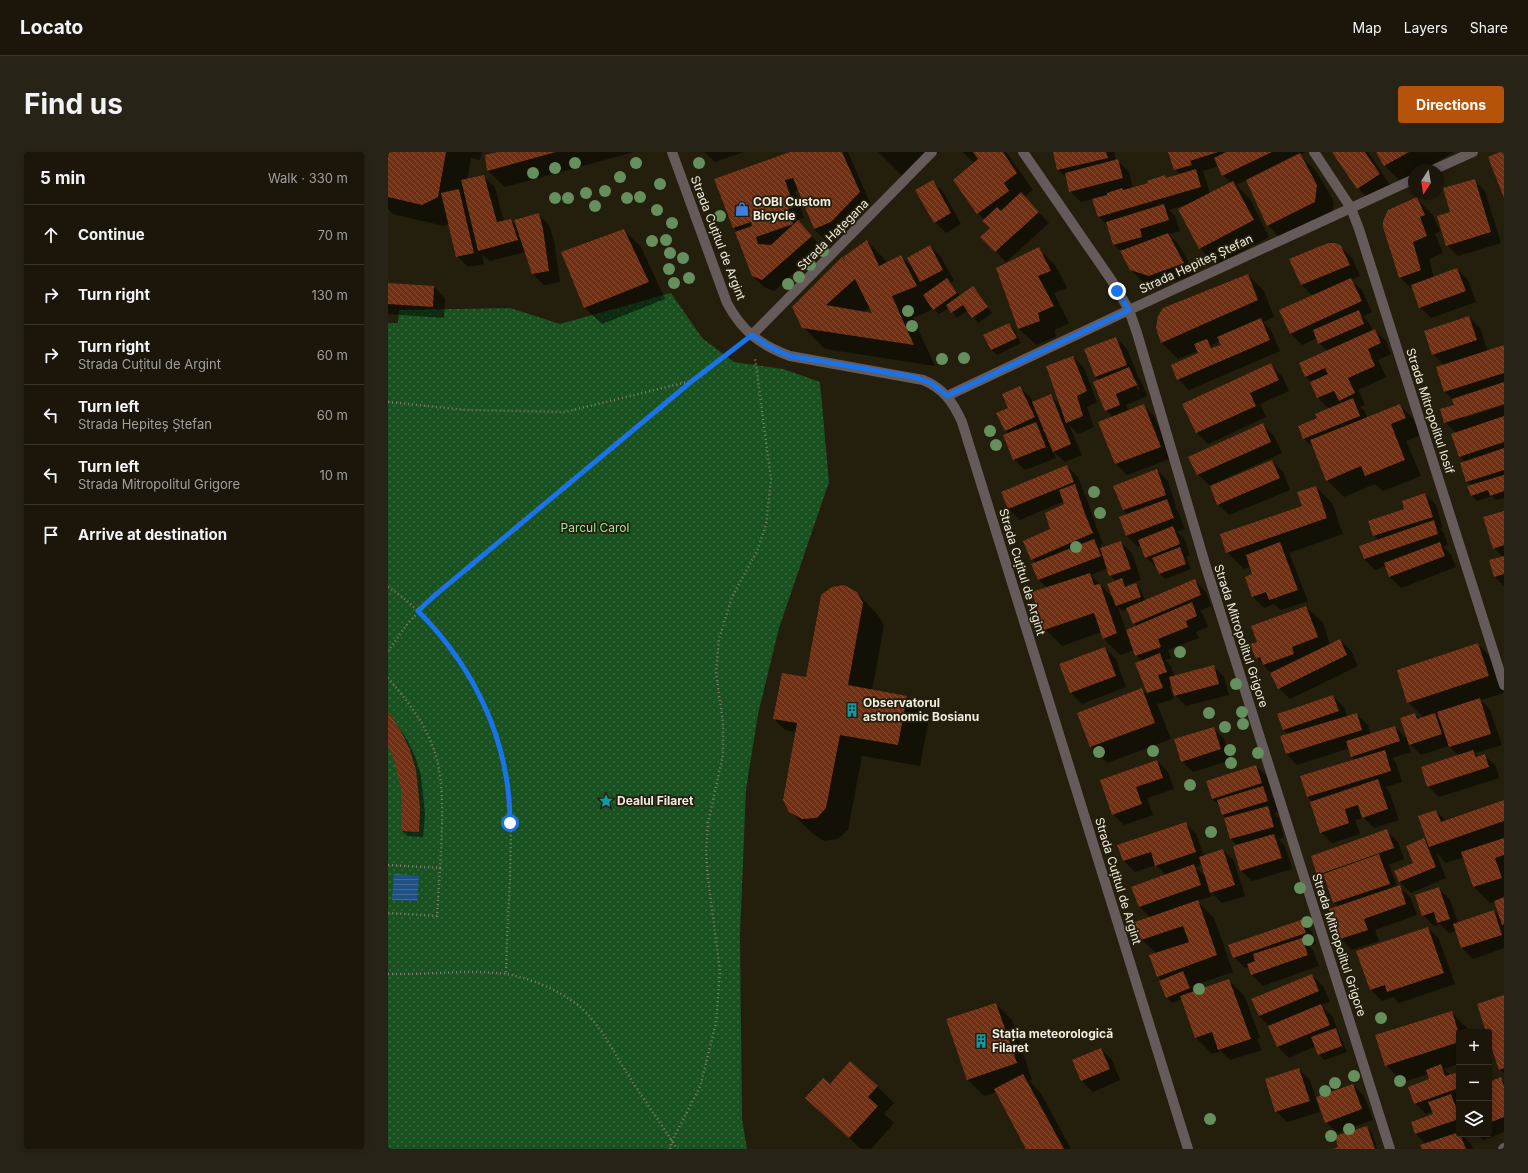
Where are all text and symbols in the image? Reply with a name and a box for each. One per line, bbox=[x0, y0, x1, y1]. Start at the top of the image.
text: Locato bbox=[20, 16, 83, 39]
text: Map bbox=[1353, 19, 1382, 36]
text: Layers bbox=[1404, 19, 1448, 36]
text: Share bbox=[1470, 19, 1508, 36]
button: Directions bbox=[1398, 86, 1504, 123]
text: Find us bbox=[24, 87, 123, 121]
north arrow bbox=[1408, 164, 1444, 200]
text: 5 min bbox=[40, 168, 86, 188]
text: Walk · 330 m bbox=[268, 170, 348, 186]
street label: Strada Cuțitul de Argint bbox=[688, 174, 749, 302]
place label: COBI Custom Bicycle bbox=[753, 194, 831, 223]
street label: Strada Hațegana bbox=[794, 196, 871, 273]
shop icon: COBI Custom Bicycle bbox=[734, 201, 750, 217]
icon: ahead bbox=[40, 224, 62, 246]
text: Continue bbox=[78, 225, 145, 244]
text: 70 m bbox=[318, 227, 348, 243]
street label: Strada Hepiteș Ștefan bbox=[1137, 231, 1255, 296]
route end bbox=[1108, 282, 1126, 300]
icon: right bbox=[40, 284, 62, 306]
text: Turn right bbox=[78, 285, 150, 304]
text: 130 m bbox=[311, 287, 348, 303]
text: Turn right bbox=[78, 337, 150, 356]
icon: right bbox=[40, 344, 62, 366]
street label: Strada Mitropolitul Iosif bbox=[1403, 346, 1458, 476]
text: 60 m bbox=[317, 347, 348, 363]
text: Strada Cuțitul de Argint bbox=[78, 356, 221, 372]
text: Turn left bbox=[78, 397, 139, 416]
icon: left bbox=[40, 404, 62, 426]
text: 60 m bbox=[317, 407, 348, 423]
text: Strada Hepiteș Ștefan bbox=[78, 416, 212, 432]
text: Turn left bbox=[78, 457, 139, 476]
icon: left bbox=[40, 464, 62, 486]
text: 10 m bbox=[319, 467, 348, 483]
text: Strada Mitropolitul Grigore bbox=[78, 476, 240, 492]
street label: Strada Cuțitul de Argint bbox=[996, 507, 1049, 637]
park label: Parcul Carol bbox=[561, 520, 629, 535]
icon: arrive bbox=[40, 524, 62, 546]
text: Arrive at destination bbox=[78, 525, 227, 544]
street label: Strada Mitropolitul Grigore bbox=[1211, 562, 1272, 709]
place label: Observatorul astronomic Bosianu bbox=[863, 695, 979, 724]
building icon: Observatorul astronomic Bosianu bbox=[844, 702, 860, 718]
place icon: Dealul Filaret bbox=[598, 793, 614, 809]
place label: Dealul Filaret bbox=[617, 793, 694, 808]
route start bbox=[501, 814, 519, 832]
street label: Strada Cuțitul de Argint bbox=[1092, 816, 1145, 946]
street label: Strada Mitropolitul Grigore bbox=[1309, 871, 1370, 1018]
place label: Stația meteorologică Filaret bbox=[992, 1026, 1113, 1055]
map controls bbox=[1456, 1029, 1492, 1137]
button: + bbox=[1456, 1029, 1492, 1065]
building icon: Stația meteorologică Filaret bbox=[973, 1033, 989, 1049]
button: − bbox=[1456, 1065, 1492, 1101]
button: layers bbox=[1456, 1101, 1492, 1137]

